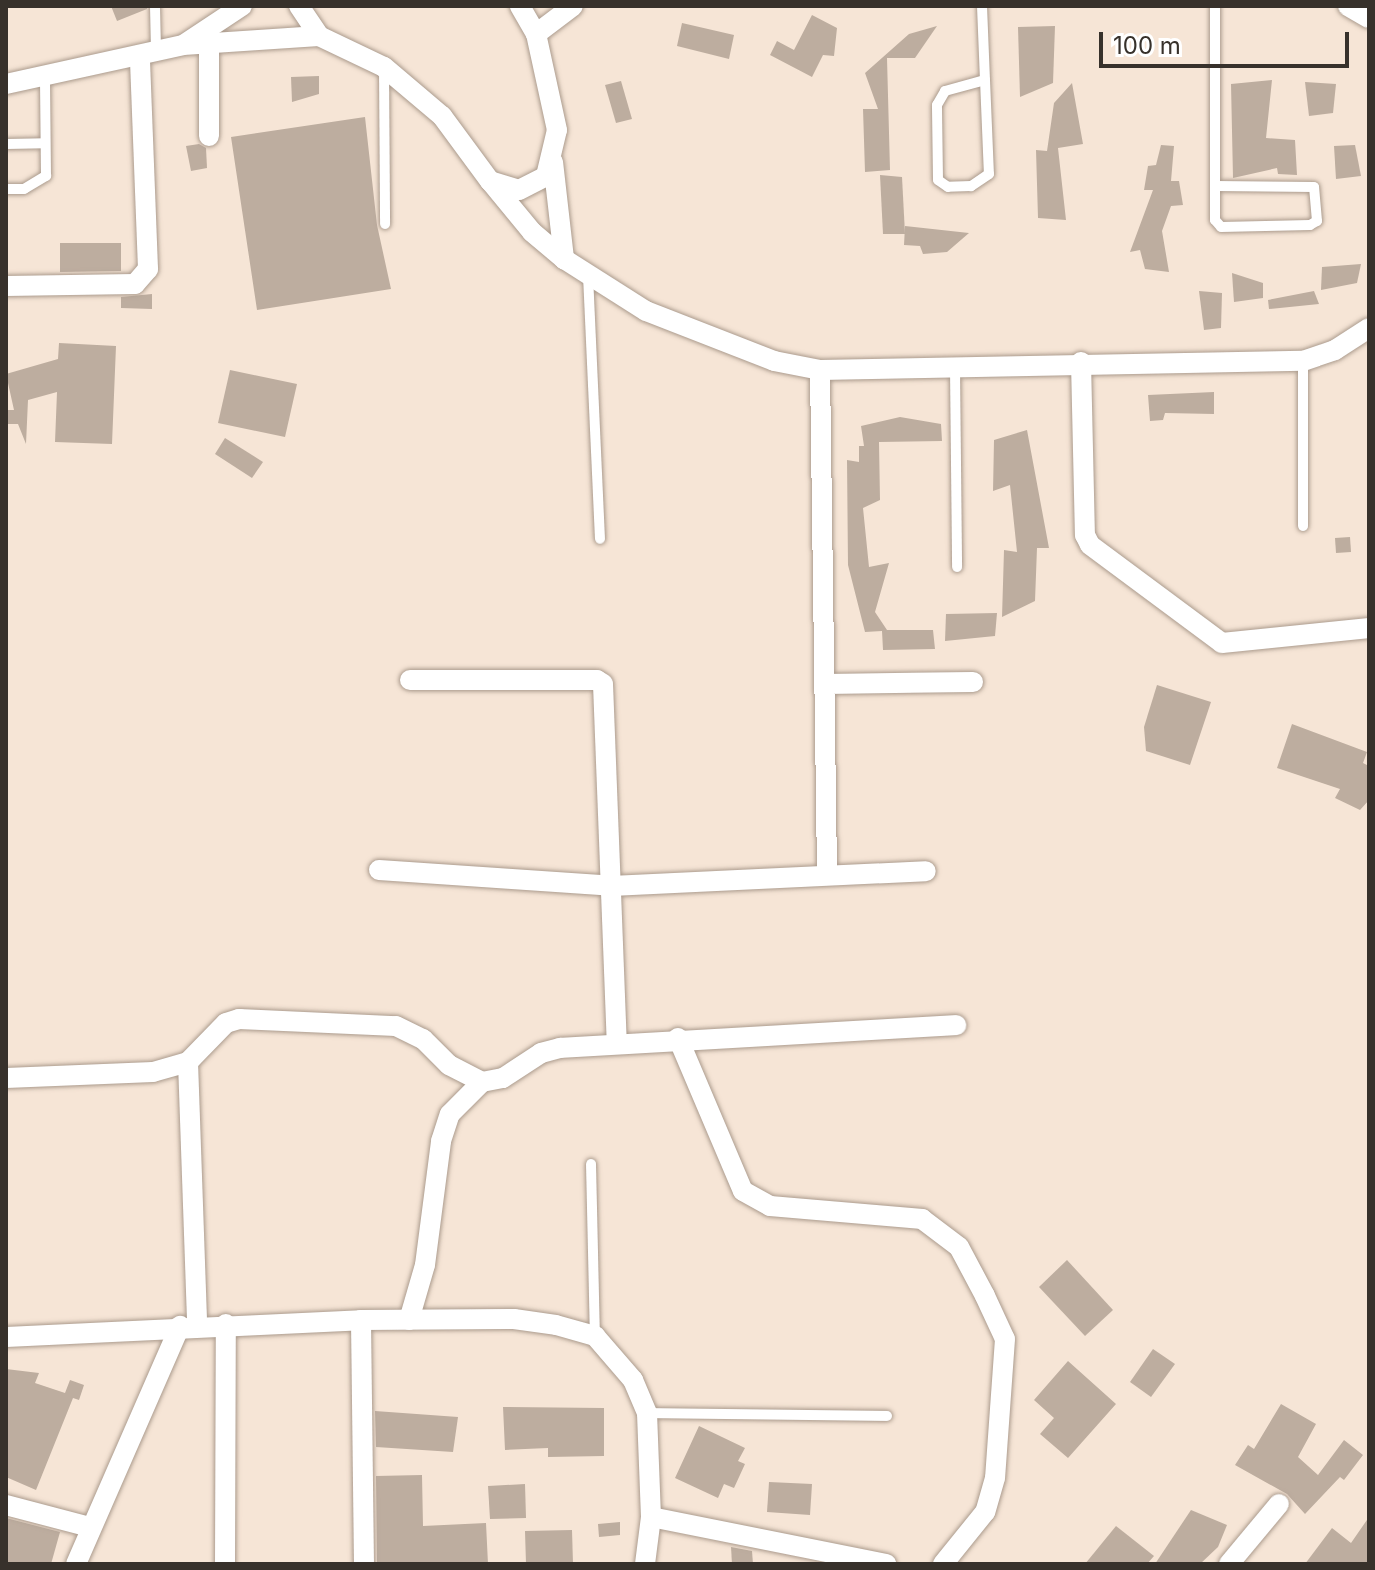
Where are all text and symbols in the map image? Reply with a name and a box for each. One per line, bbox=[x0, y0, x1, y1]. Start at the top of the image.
scale bar bbox=[1103, 16, 1353, 66]
text: 100 m bbox=[1113, 31, 1181, 60]

